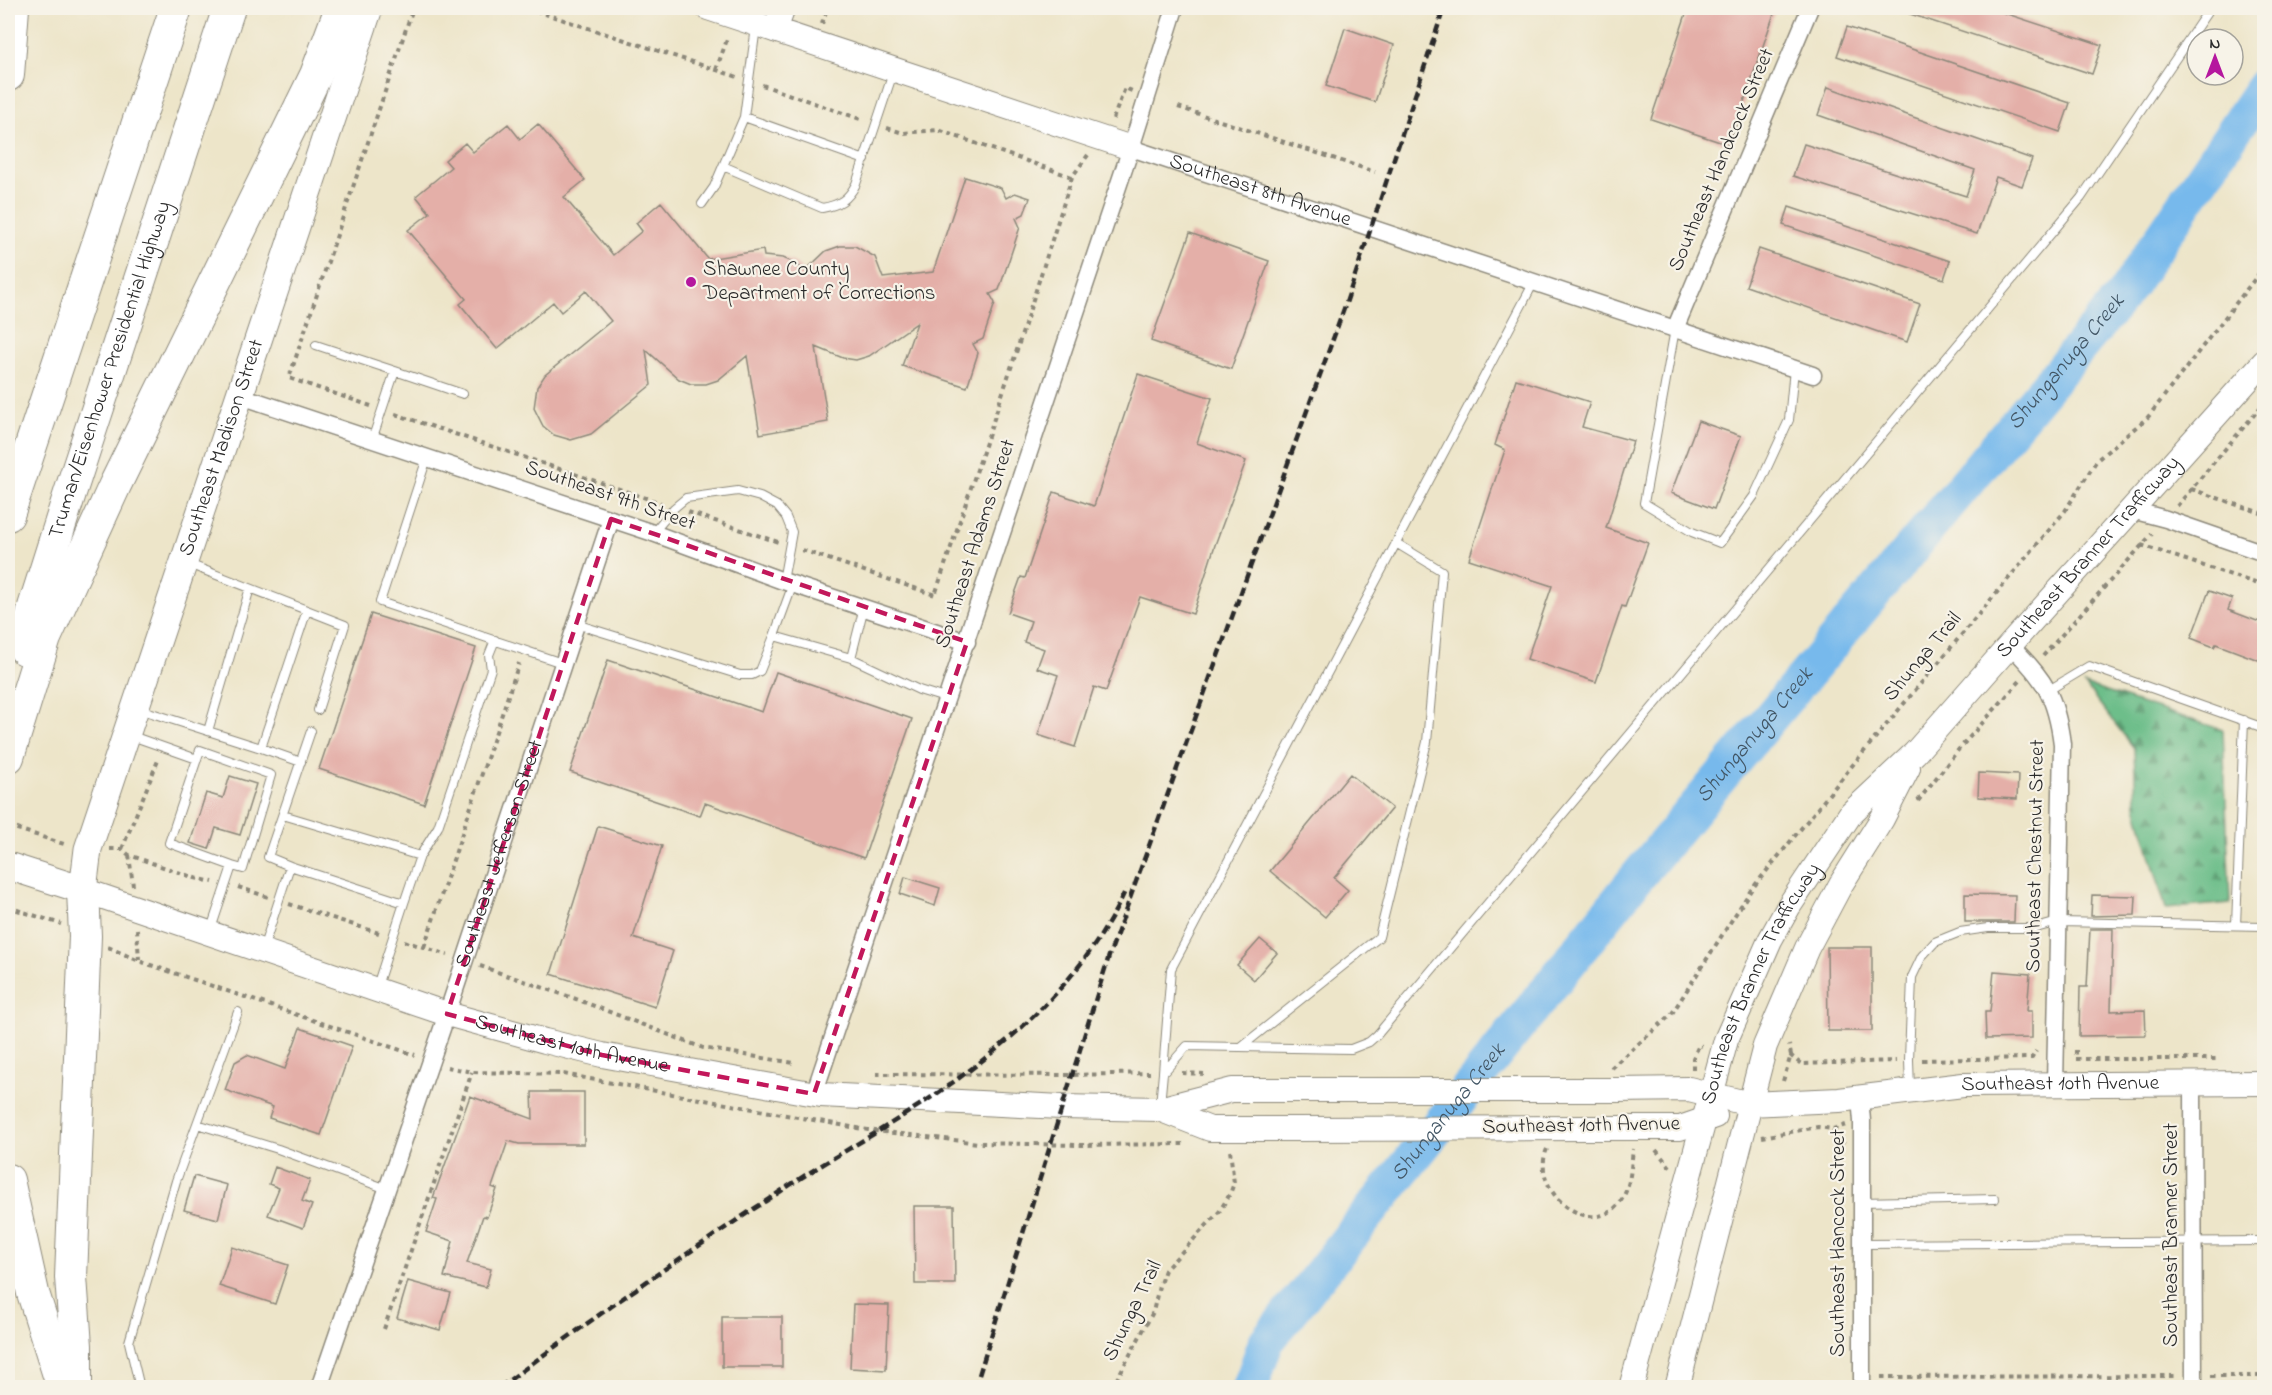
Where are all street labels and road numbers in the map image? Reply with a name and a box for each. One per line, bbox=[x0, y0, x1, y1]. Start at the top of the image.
street label: Southeast Handcock Street bbox=[1661, 44, 1783, 276]
street label: Southeast 8th Avenue bbox=[1165, 147, 1356, 235]
street label: Truman/Eisenhower Presidential Highway bbox=[42, 197, 182, 542]
street label: Southeast Madison Street bbox=[172, 335, 272, 560]
street label: Southeast Adams Street bbox=[928, 436, 1024, 652]
street label: Southeast Branner Trafficway bbox=[1990, 449, 2189, 665]
street label: Southeast 9th Street bbox=[521, 453, 699, 539]
street label: Shunga Trail bbox=[1876, 606, 1971, 710]
street label: Southeast Jefferson Street bbox=[448, 736, 552, 972]
street label: Southeast Chestnut Street bbox=[2019, 739, 2053, 973]
street label: Southeast Branner Trafficway bbox=[1694, 857, 1830, 1108]
street label: Southeast 10th Avenue bbox=[471, 1007, 671, 1082]
street label: Southeast 10th Avenue bbox=[1961, 1069, 2160, 1100]
street label: Southeast 10th Avenue bbox=[1482, 1109, 1681, 1143]
street label: Southeast Branner Street bbox=[2157, 1123, 2187, 1347]
street label: Southeast Hancock Street bbox=[1824, 1129, 1854, 1357]
street label: Shunga Trail bbox=[1096, 1255, 1172, 1367]

